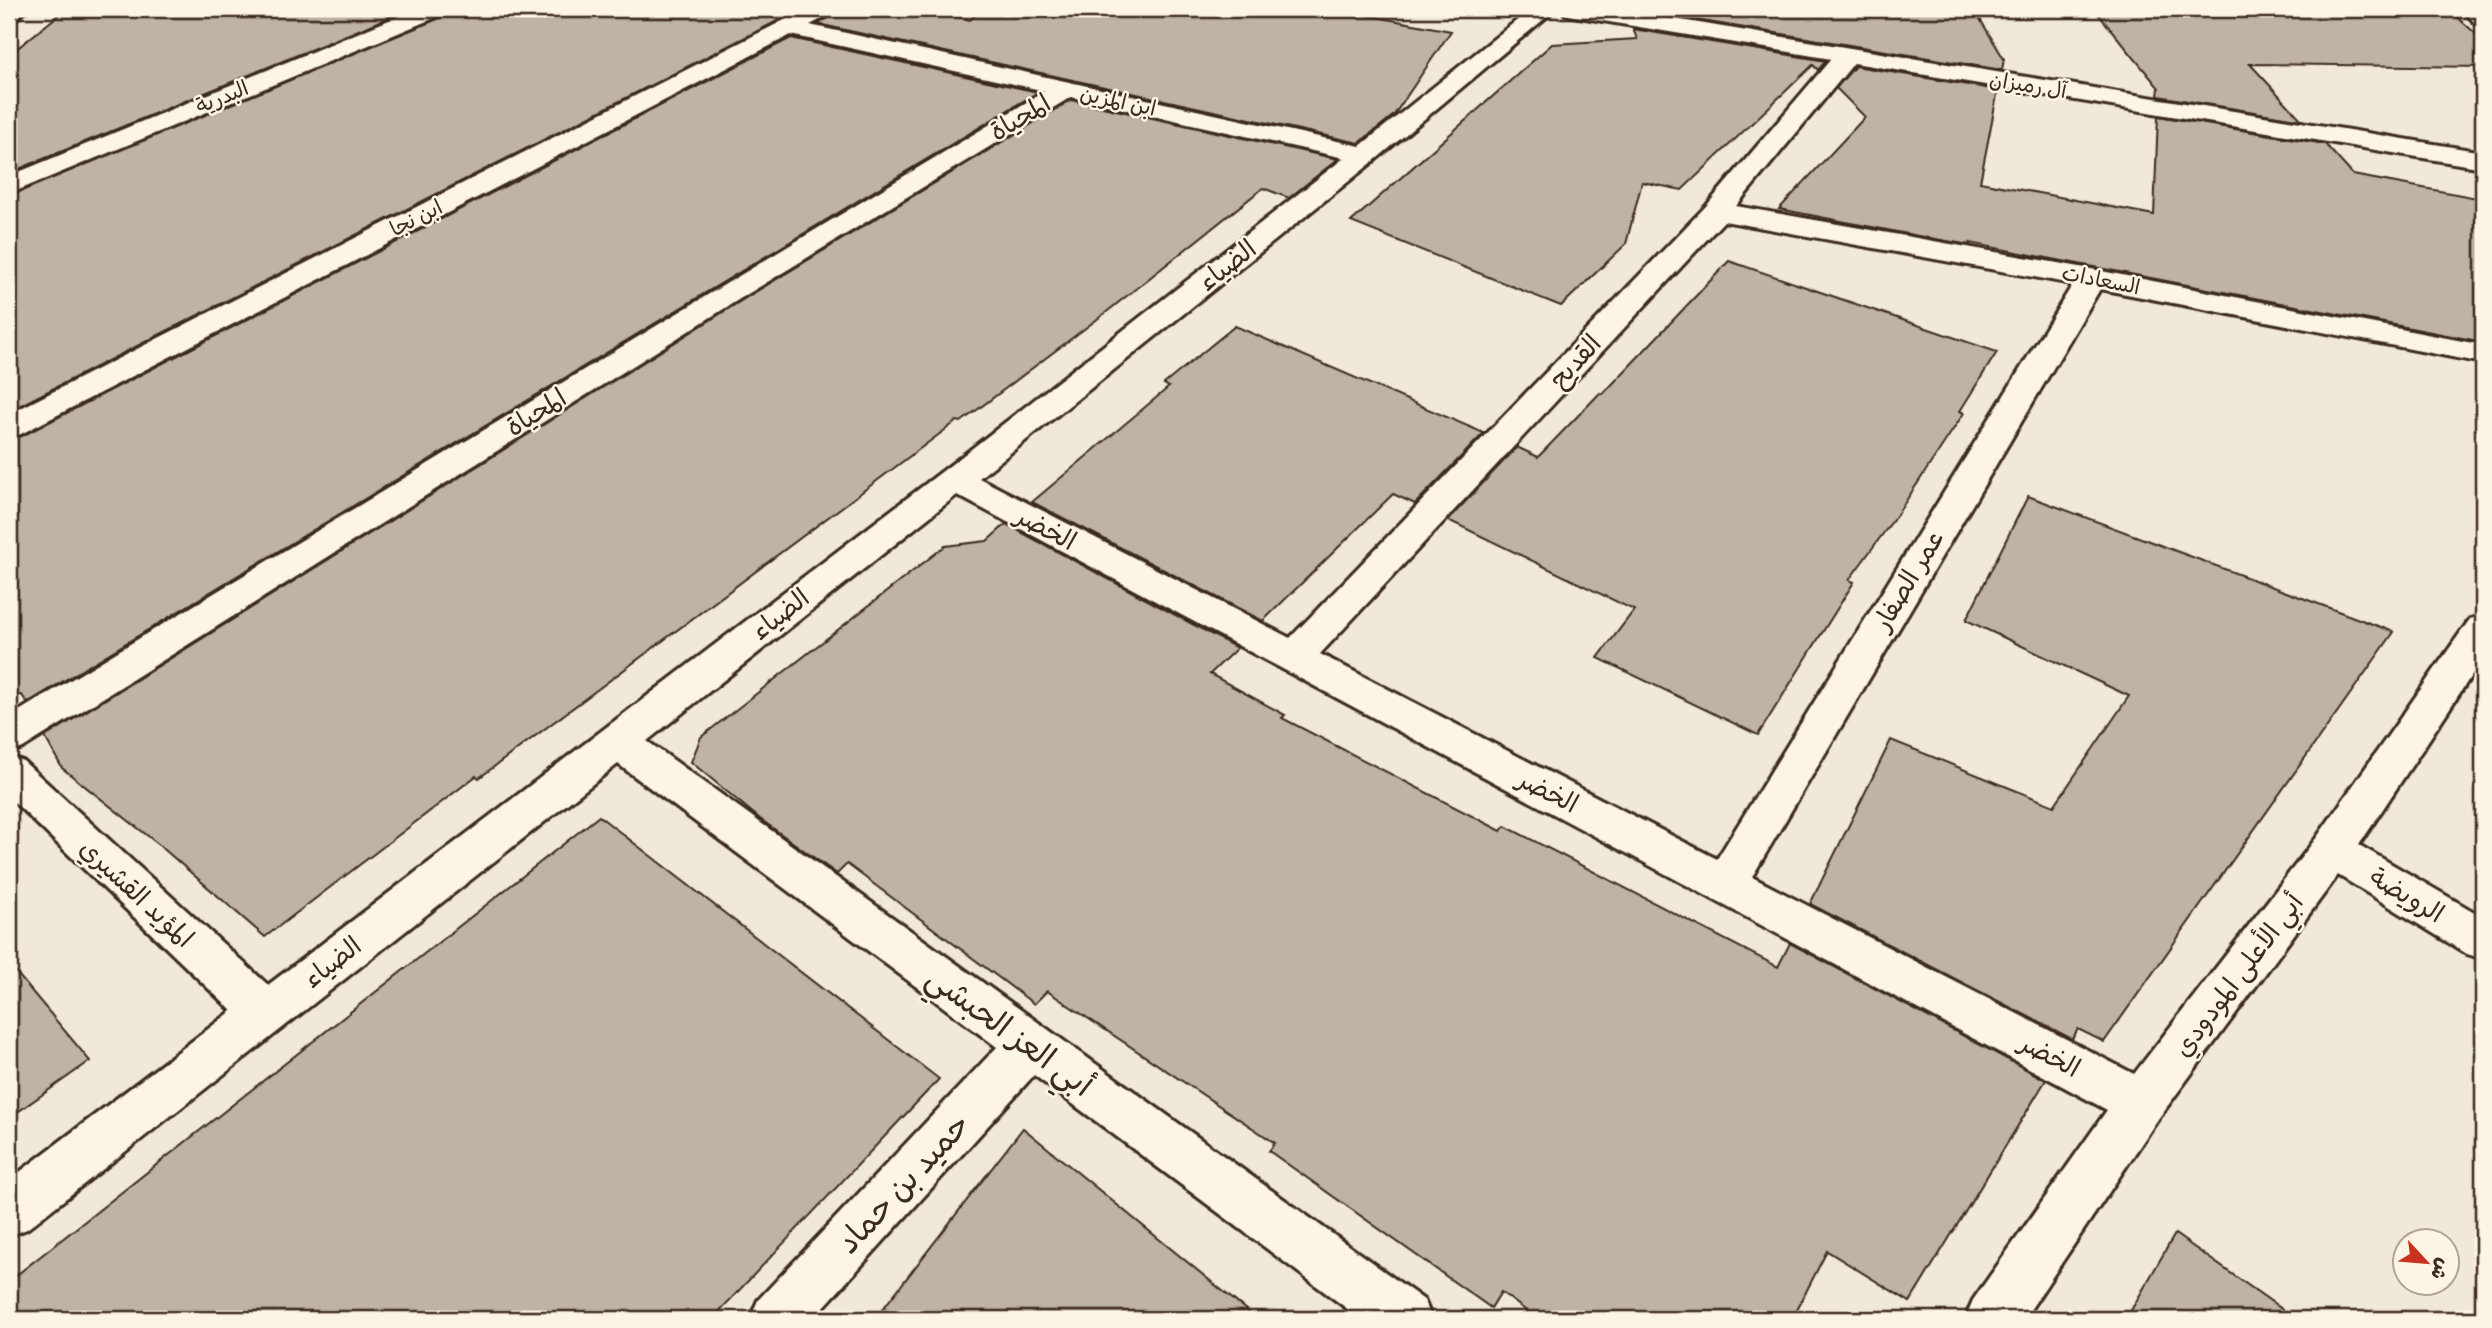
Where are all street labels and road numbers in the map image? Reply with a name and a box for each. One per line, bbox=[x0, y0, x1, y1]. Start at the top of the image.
street label: آل رميزان bbox=[1987, 64, 2070, 105]
street label: البدرية bbox=[191, 73, 253, 120]
street label: ابن المزين bbox=[1077, 78, 1159, 123]
street label: المحياة bbox=[983, 85, 1057, 148]
street label: ابن نجا bbox=[384, 192, 447, 243]
street label: الضياء bbox=[1190, 231, 1263, 299]
street label: السعادات bbox=[2059, 258, 2143, 301]
street label: القديح bbox=[1541, 326, 1609, 396]
street label: المحياة bbox=[499, 379, 573, 444]
street label: الخضر bbox=[1008, 496, 1083, 558]
street label: عمر الصفار bbox=[1863, 523, 1951, 638]
street label: الضياء bbox=[743, 580, 816, 648]
street label: الخضر bbox=[1510, 760, 1585, 821]
street label: المؤيد القشيري bbox=[71, 831, 202, 956]
street label: الرويضة bbox=[2363, 859, 2451, 930]
street label: أبي الأعلى المودودي bbox=[2165, 885, 2316, 1067]
street label: الضياء bbox=[295, 928, 368, 996]
street label: أبي العز الحبشي bbox=[914, 955, 1103, 1112]
street label: الخضر bbox=[2012, 1023, 2087, 1085]
street label: حميد بن حماد bbox=[826, 1103, 979, 1262]

